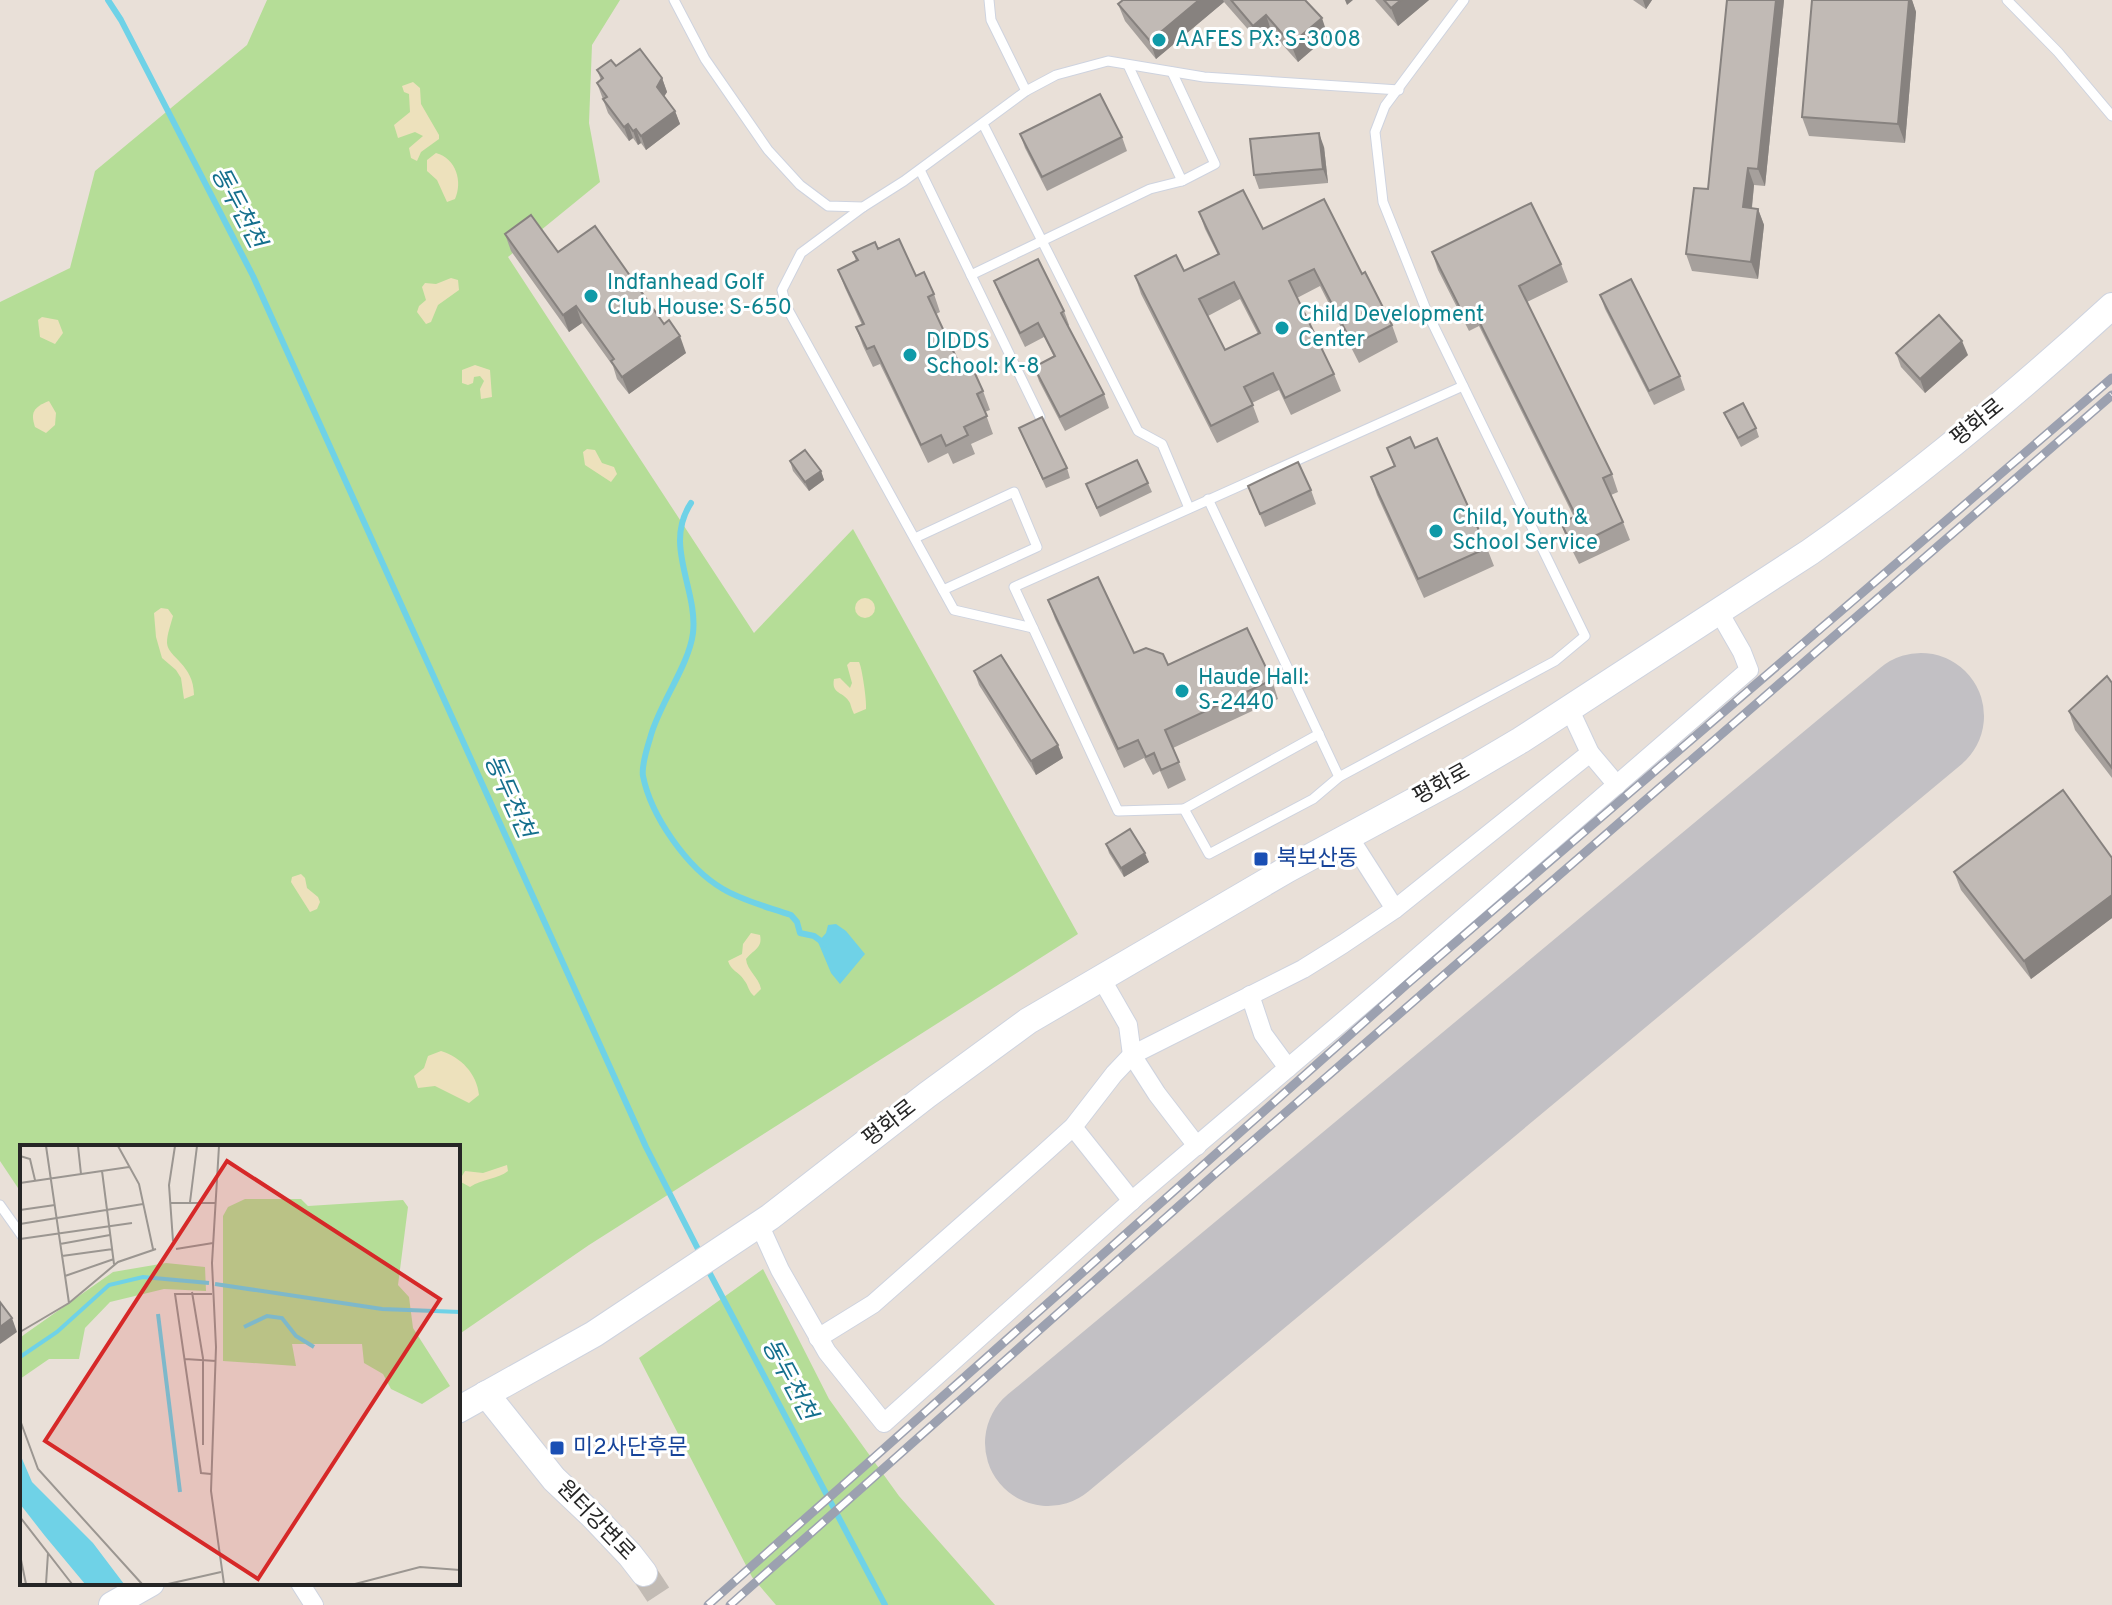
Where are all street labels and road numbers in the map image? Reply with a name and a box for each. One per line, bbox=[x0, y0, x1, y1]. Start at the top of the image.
street label: 평화로 bbox=[1946, 393, 2010, 453]
street label: 평화로 bbox=[1409, 758, 1475, 812]
street label: 평화로 bbox=[858, 1095, 922, 1153]
street label: 원터강변로 bbox=[550, 1475, 640, 1567]

